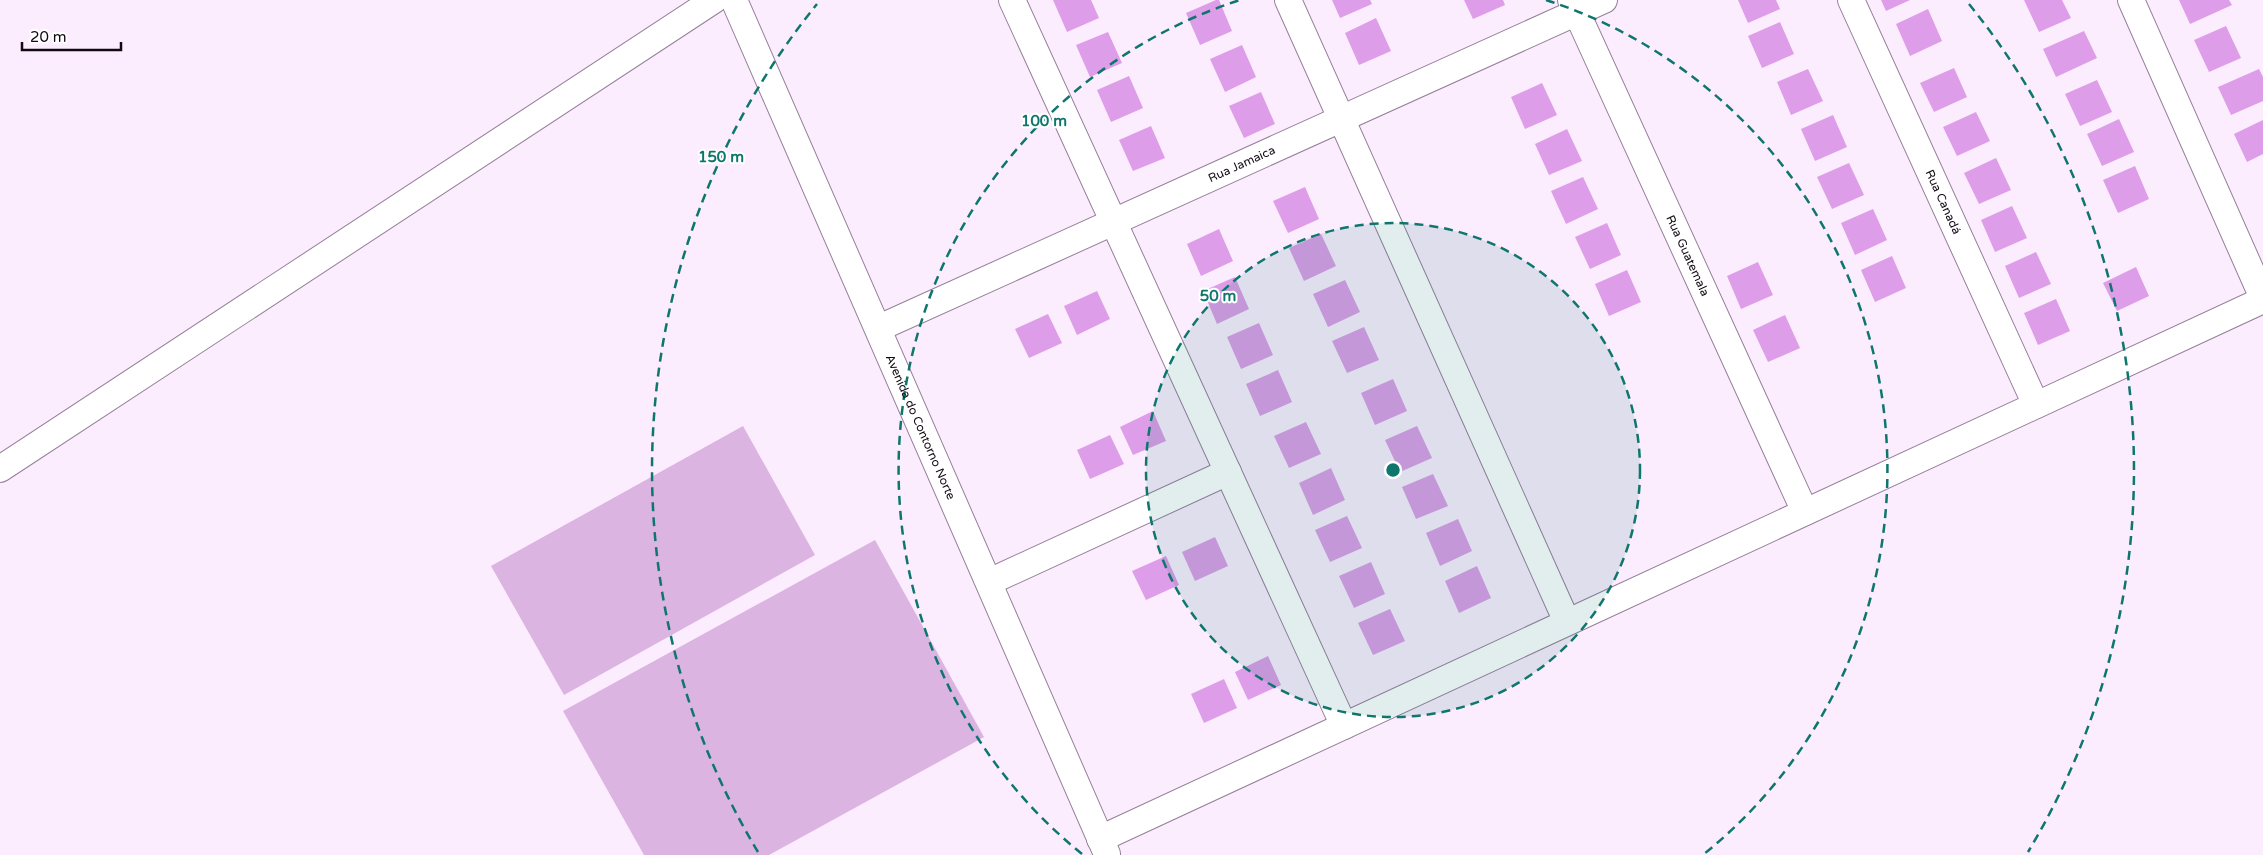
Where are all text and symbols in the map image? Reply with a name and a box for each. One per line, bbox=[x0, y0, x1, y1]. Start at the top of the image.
scale bar bbox=[22, 20, 121, 52]
text: 20 m bbox=[30, 28, 67, 46]
text: 100 m bbox=[1021, 112, 1067, 130]
street label: Rua Jamaica bbox=[1206, 143, 1277, 185]
text: 150 m bbox=[698, 148, 744, 166]
street label: Rua Canadá bbox=[1922, 168, 1964, 236]
street label: Rua Guatemala bbox=[1663, 213, 1712, 298]
text: 50 m bbox=[1200, 287, 1236, 305]
street label: Avenida do Contorno Norte bbox=[883, 352, 958, 502]
centre of rings bbox=[1384, 461, 1402, 479]

